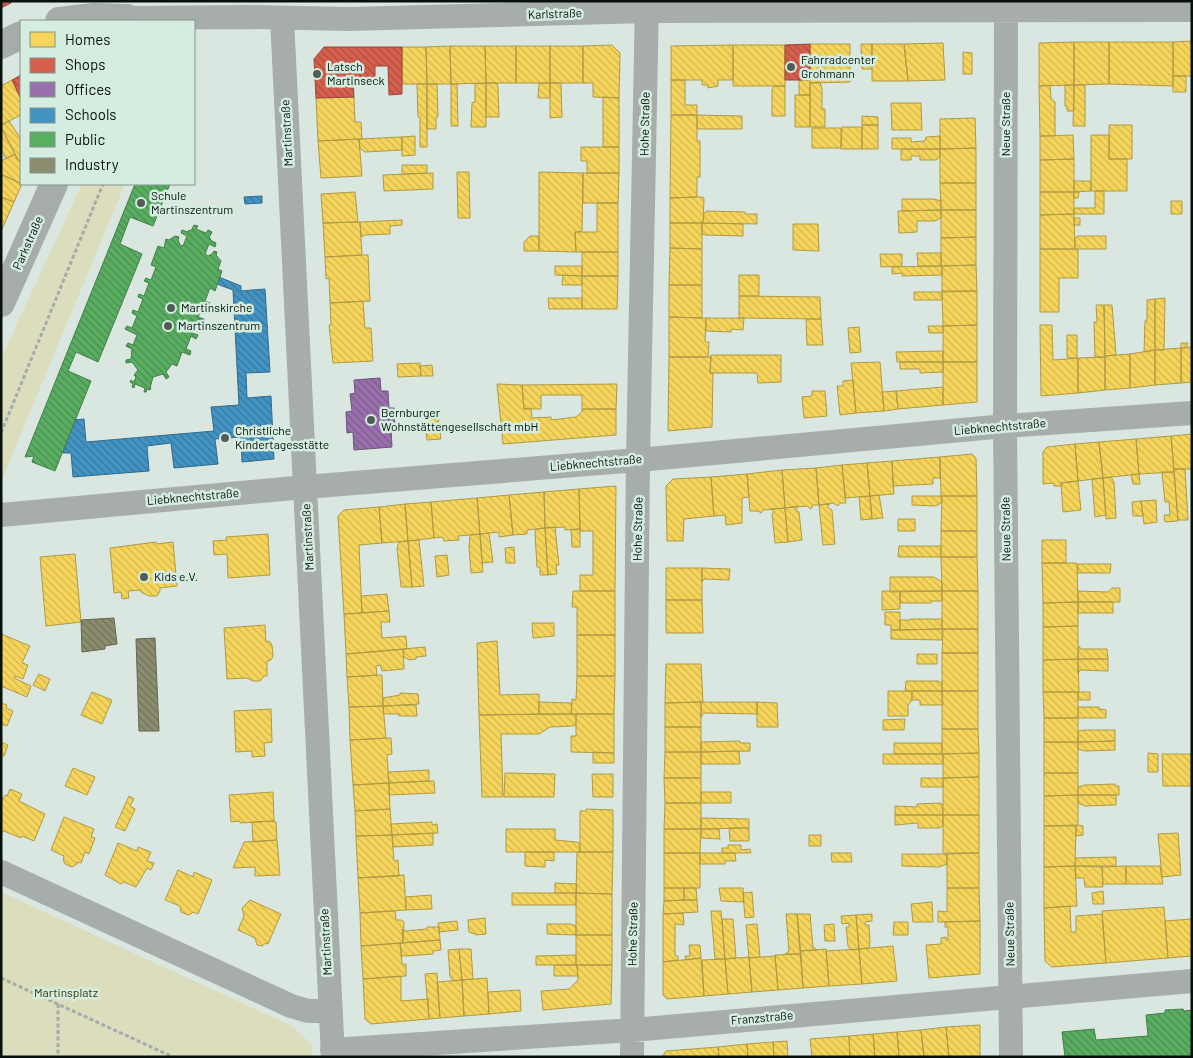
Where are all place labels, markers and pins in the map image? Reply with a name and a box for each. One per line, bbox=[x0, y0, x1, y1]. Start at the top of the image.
place label: Fahrradcenter Grohmann bbox=[801, 52, 876, 80]
place label: Latsch Martinseck bbox=[327, 59, 385, 87]
marker: Fahrradcenter Grohmann bbox=[785, 61, 797, 73]
marker: Latsch Martinseck bbox=[311, 68, 323, 80]
place label: Schule Martinszentrum bbox=[151, 188, 233, 216]
marker: Schule Martinszentrum bbox=[135, 197, 147, 209]
place label: Martinskirche bbox=[181, 300, 252, 314]
marker: Martinskirche bbox=[165, 302, 177, 314]
place label: Martinszentrum bbox=[178, 318, 260, 332]
marker: Martinszentrum bbox=[162, 320, 174, 332]
place label: Bernburger Wohnstättengesellschaft mbH bbox=[381, 405, 538, 433]
marker: Bernburger Wohnstättengesellschaft mbH bbox=[365, 414, 377, 426]
place label: Christliche Kindertagesstätte bbox=[235, 423, 329, 451]
marker: Christliche Kindertagesstätte bbox=[219, 432, 231, 444]
place label: Kids e.V. bbox=[154, 569, 198, 583]
marker: Kids e.V. bbox=[138, 571, 150, 583]

